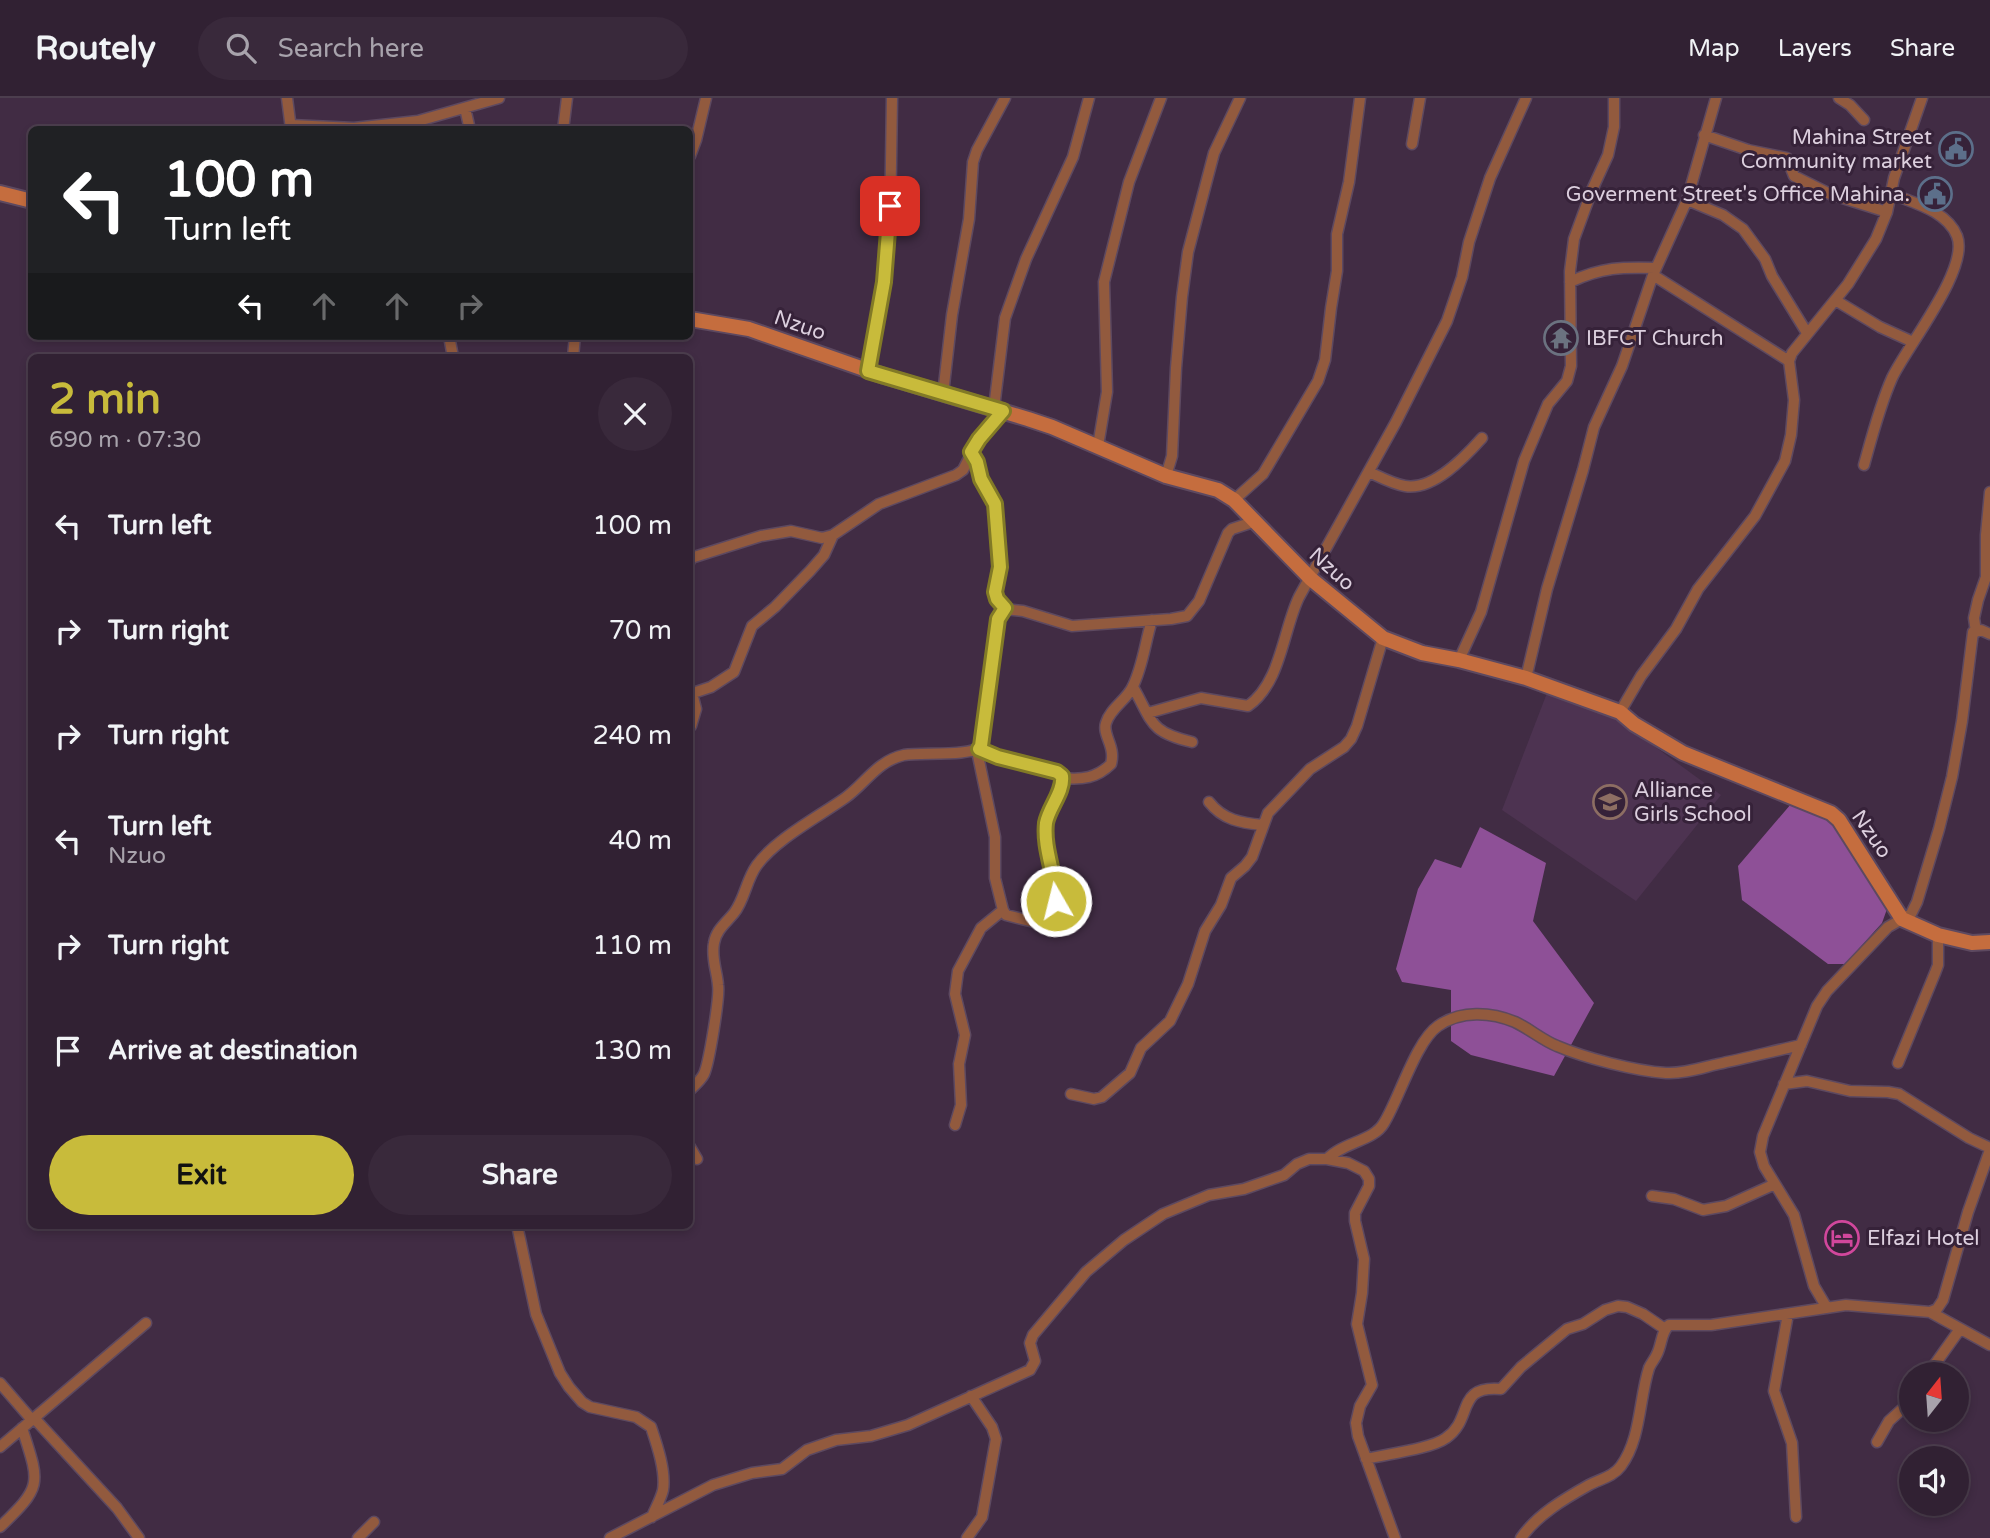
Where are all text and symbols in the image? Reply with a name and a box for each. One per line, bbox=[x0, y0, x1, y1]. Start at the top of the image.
search box bbox=[198, 17, 688, 80]
text: Routely bbox=[35, 29, 156, 68]
icon: search bbox=[222, 29, 260, 67]
text: Search here bbox=[278, 33, 424, 64]
text: Map bbox=[1688, 34, 1740, 63]
text: Layers bbox=[1778, 34, 1852, 63]
text: Share bbox=[1890, 34, 1955, 63]
place label: Mahina Street Community market bbox=[1741, 125, 1932, 174]
public building icon: Mahina Street Community market bbox=[1937, 130, 1975, 168]
text: 100 m bbox=[164, 151, 314, 210]
icon: left bbox=[49, 154, 140, 245]
public building icon: Goverment Street's Office Mahina. bbox=[1916, 175, 1954, 213]
pin bbox=[860, 176, 920, 236]
place label: Goverment Street's Office Mahina. bbox=[1566, 182, 1910, 207]
icon: arrive bbox=[871, 187, 909, 225]
text: Turn left bbox=[164, 211, 291, 249]
icon: left bbox=[232, 287, 270, 325]
icon: ahead bbox=[305, 287, 343, 325]
icon: ahead bbox=[378, 287, 416, 325]
icon: right bbox=[451, 287, 489, 325]
street label: Nzuo bbox=[771, 305, 829, 346]
temple icon: IBFCT Church bbox=[1542, 319, 1580, 357]
place label: IBFCT Church bbox=[1586, 326, 1724, 351]
text: 2 min bbox=[49, 374, 161, 425]
button: close bbox=[598, 377, 672, 451]
text: 690 m · 07:30 bbox=[49, 426, 201, 454]
icon: left bbox=[49, 507, 87, 545]
text: Turn left bbox=[108, 510, 211, 541]
text: 100 m bbox=[592, 510, 672, 541]
street label: Nzuo bbox=[1304, 542, 1360, 596]
icon: right bbox=[49, 612, 87, 650]
text: Turn right bbox=[108, 615, 229, 646]
text: 70 m bbox=[609, 615, 672, 646]
icon: right bbox=[49, 717, 87, 755]
text: Turn right bbox=[108, 720, 229, 751]
text: 240 m bbox=[592, 720, 672, 751]
place label: Alliance Girls School bbox=[1634, 778, 1752, 827]
school or university icon: Alliance Girls School bbox=[1591, 783, 1629, 821]
street label: Nzuo bbox=[1846, 805, 1897, 863]
text: Turn left bbox=[108, 811, 211, 842]
icon: left bbox=[49, 822, 87, 860]
text: 40 m bbox=[609, 825, 672, 856]
text: Nzuo bbox=[108, 842, 166, 870]
position arrow bbox=[1019, 864, 1093, 938]
icon: right bbox=[49, 927, 87, 965]
text: Turn right bbox=[108, 930, 229, 961]
text: 110 m bbox=[592, 930, 672, 961]
icon: arrive bbox=[49, 1032, 87, 1070]
text: Arrive at destination bbox=[108, 1035, 358, 1066]
text: 130 m bbox=[592, 1035, 672, 1066]
button: Exit bbox=[49, 1135, 354, 1215]
button: Share bbox=[368, 1135, 672, 1215]
hotel icon: Elfazi Hotel bbox=[1823, 1219, 1861, 1257]
place label: Elfazi Hotel bbox=[1867, 1226, 1980, 1251]
north arrow bbox=[1899, 1362, 1969, 1432]
map controls bbox=[1899, 1362, 1969, 1516]
button: sound bbox=[1899, 1446, 1969, 1516]

